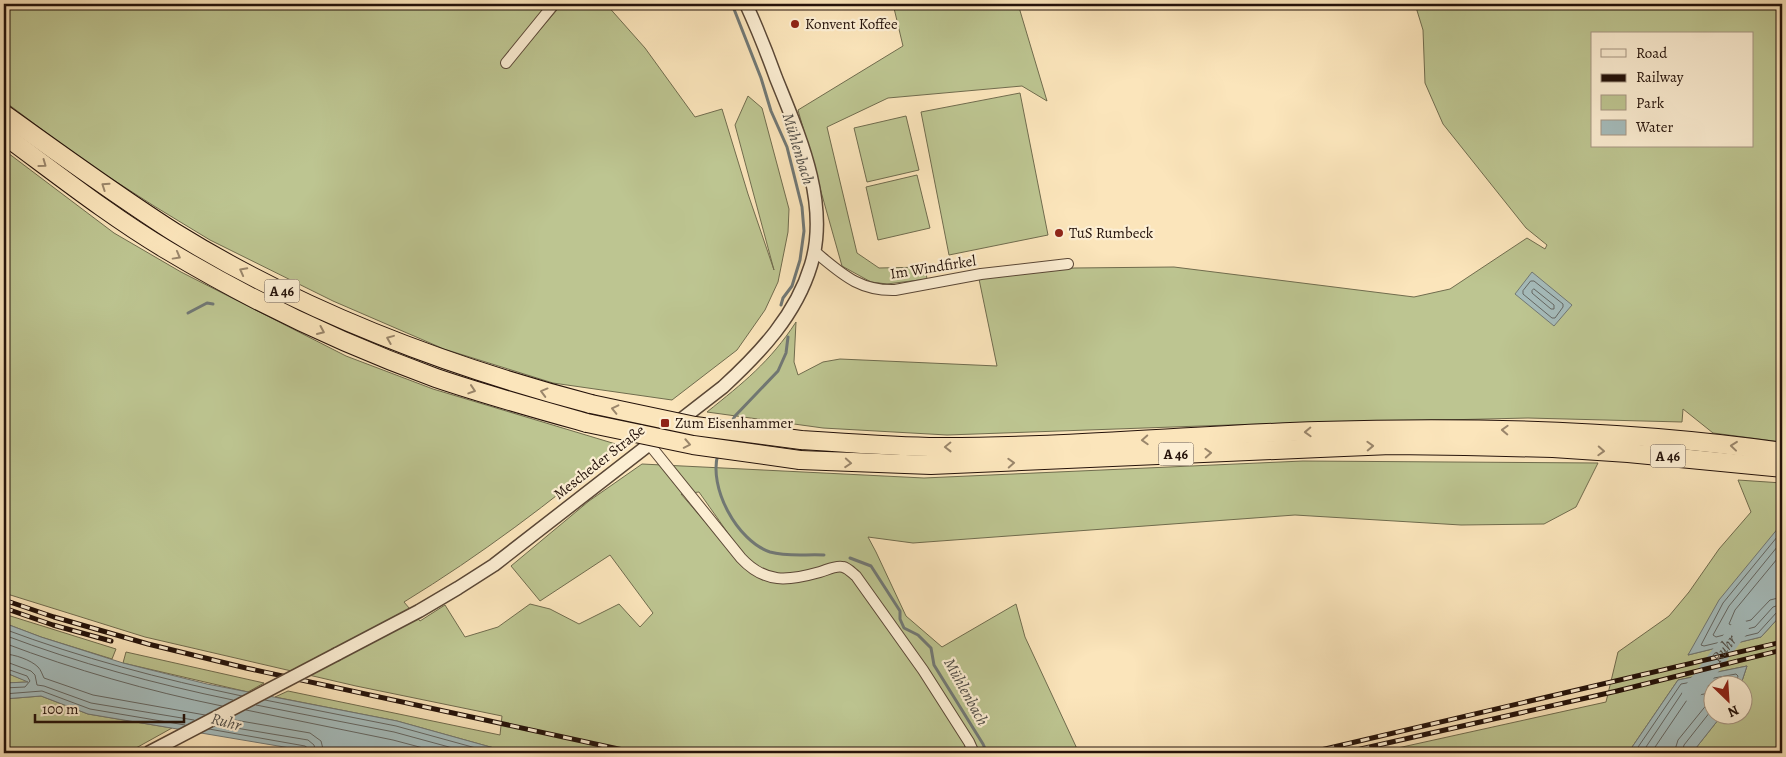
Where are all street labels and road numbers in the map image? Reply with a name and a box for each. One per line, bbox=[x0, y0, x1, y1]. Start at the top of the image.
street label: Im Windfirkel bbox=[889, 250, 978, 284]
road number: A 46 bbox=[264, 280, 300, 302]
street label: Mescheder Straße bbox=[549, 420, 649, 504]
road number: A 46 bbox=[1158, 442, 1194, 466]
road number: A 46 bbox=[1650, 444, 1686, 468]

